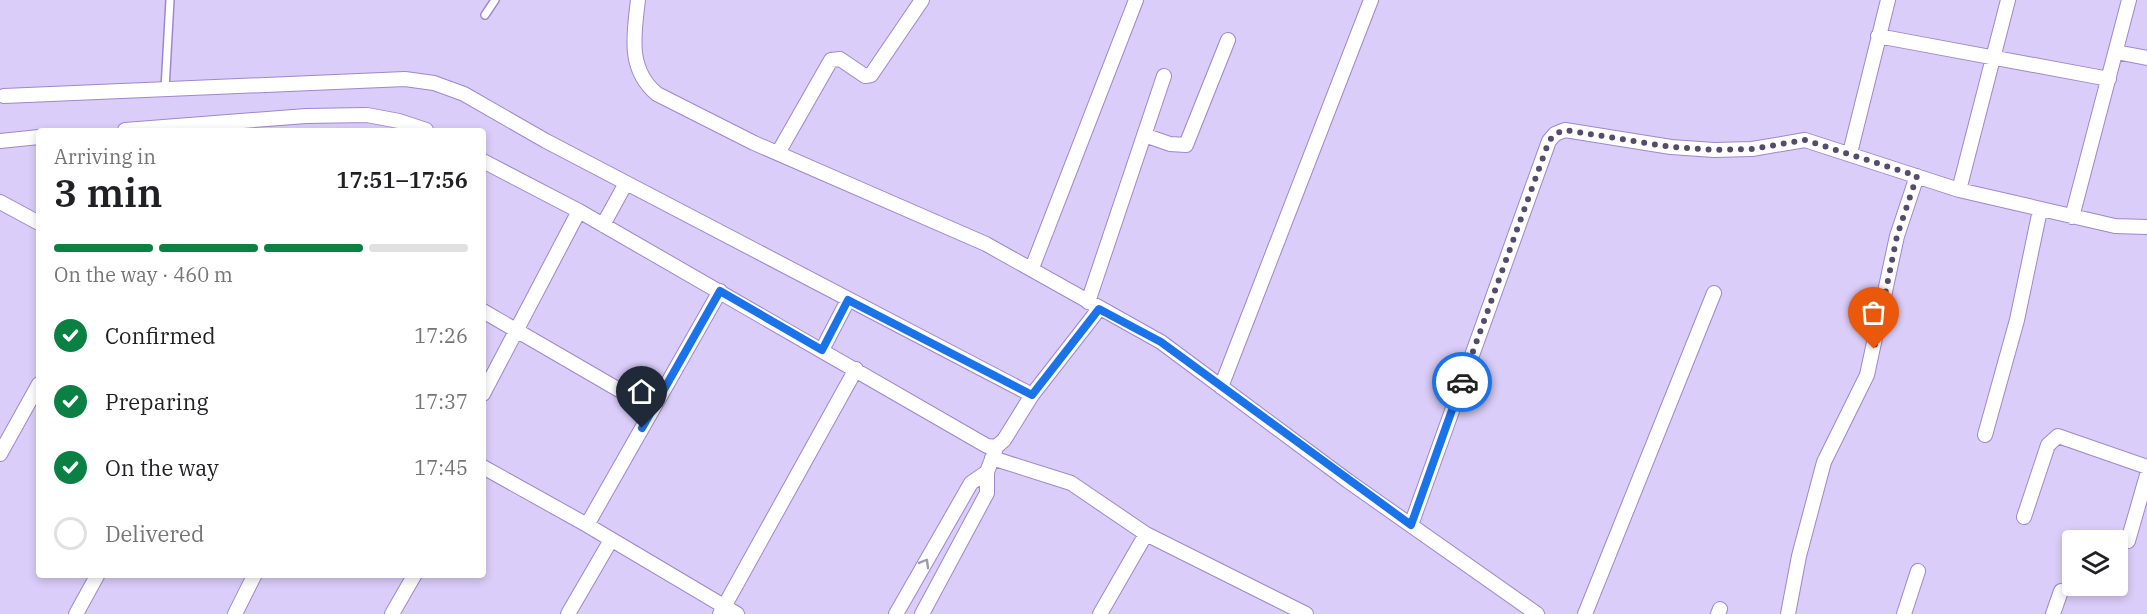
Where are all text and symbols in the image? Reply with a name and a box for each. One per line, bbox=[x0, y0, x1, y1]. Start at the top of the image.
text: Arriving in bbox=[54, 143, 156, 170]
text: 17:51–17:56 bbox=[336, 165, 468, 194]
text: 3 min bbox=[54, 167, 162, 218]
text: On the way · 460 m bbox=[54, 261, 233, 288]
pin bbox=[1848, 287, 1899, 349]
icon: bag bbox=[1857, 296, 1890, 329]
icon: check bbox=[54, 319, 87, 352]
text: Confirmed bbox=[105, 321, 216, 350]
text: 17:26 bbox=[414, 322, 468, 349]
courier bbox=[1432, 352, 1492, 412]
pin bbox=[616, 366, 667, 428]
icon: car bbox=[1446, 366, 1479, 399]
icon: home bbox=[625, 375, 658, 408]
icon: check bbox=[54, 385, 87, 418]
text: Preparing bbox=[105, 387, 209, 416]
text: 17:37 bbox=[414, 388, 468, 415]
icon: check bbox=[54, 451, 87, 484]
text: On the way bbox=[105, 453, 219, 482]
text: 17:45 bbox=[414, 454, 468, 481]
text: Delivered bbox=[105, 519, 204, 548]
map controls bbox=[2062, 530, 2128, 596]
button: layers bbox=[2062, 530, 2128, 596]
one-way arrow bbox=[918, 559, 929, 569]

